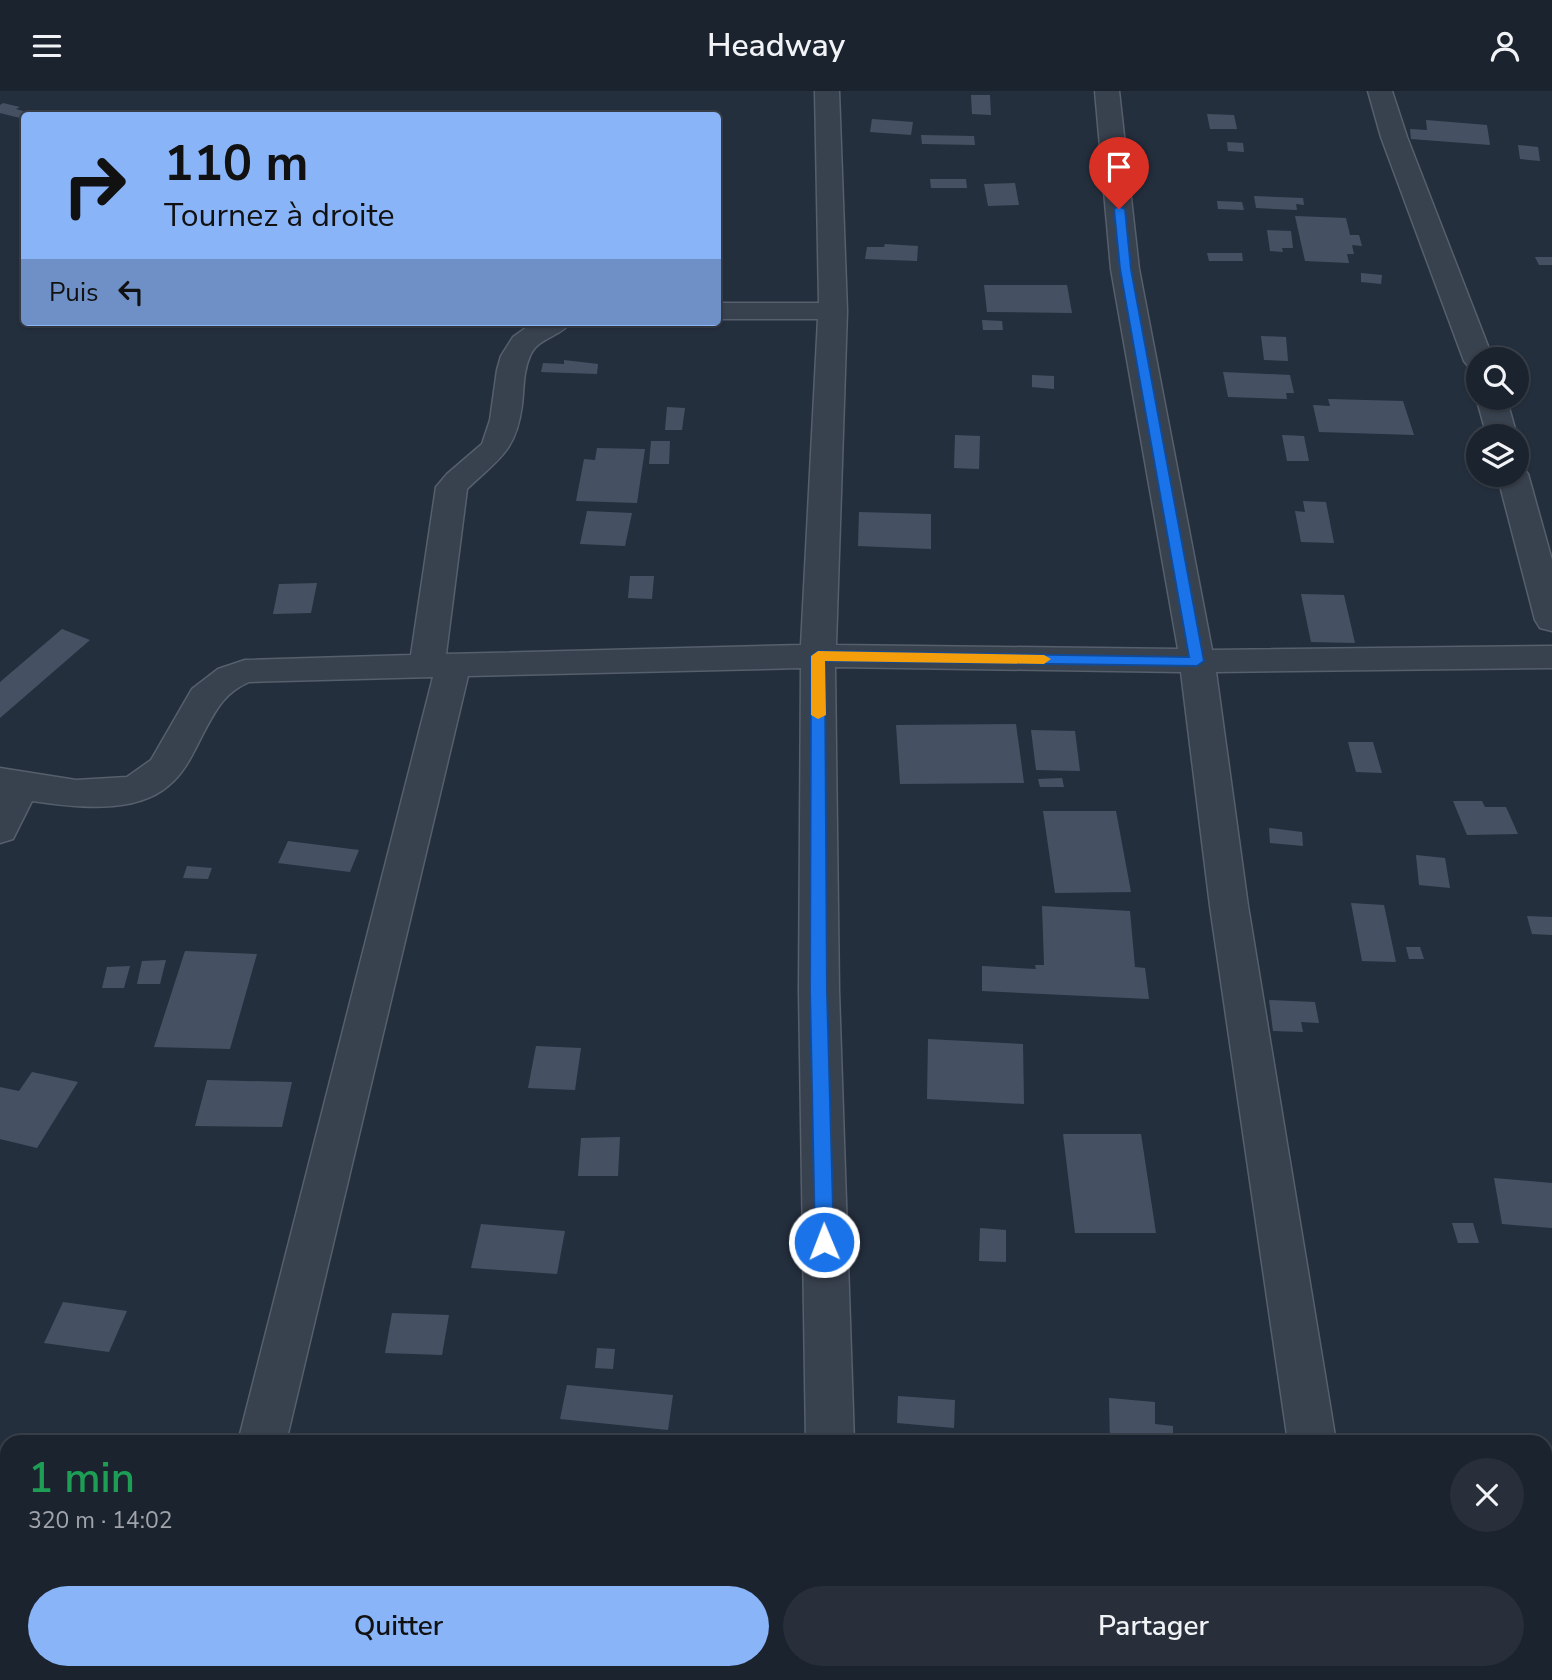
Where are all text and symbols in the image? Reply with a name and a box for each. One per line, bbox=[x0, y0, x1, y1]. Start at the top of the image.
text: Headway bbox=[707, 24, 845, 67]
icon: menu bbox=[28, 27, 66, 65]
icon: person bbox=[1486, 27, 1524, 65]
text: 110 m bbox=[164, 130, 308, 197]
pin bbox=[1089, 137, 1149, 209]
icon: right bbox=[49, 140, 140, 231]
icon: arrive bbox=[1100, 148, 1138, 186]
text: Tournez à droite bbox=[164, 194, 395, 237]
icon: left bbox=[112, 273, 150, 311]
text: Puis bbox=[49, 275, 98, 310]
map controls bbox=[1466, 347, 1529, 487]
button: search bbox=[1466, 347, 1529, 410]
button: layers bbox=[1466, 424, 1529, 487]
position arrow bbox=[787, 1205, 861, 1279]
text: 1 min bbox=[28, 1450, 135, 1507]
button: close bbox=[1450, 1458, 1524, 1532]
text: 320 m · 14:02 bbox=[28, 1505, 173, 1536]
button: Quitter bbox=[28, 1586, 769, 1666]
button: Partager bbox=[783, 1586, 1524, 1666]

